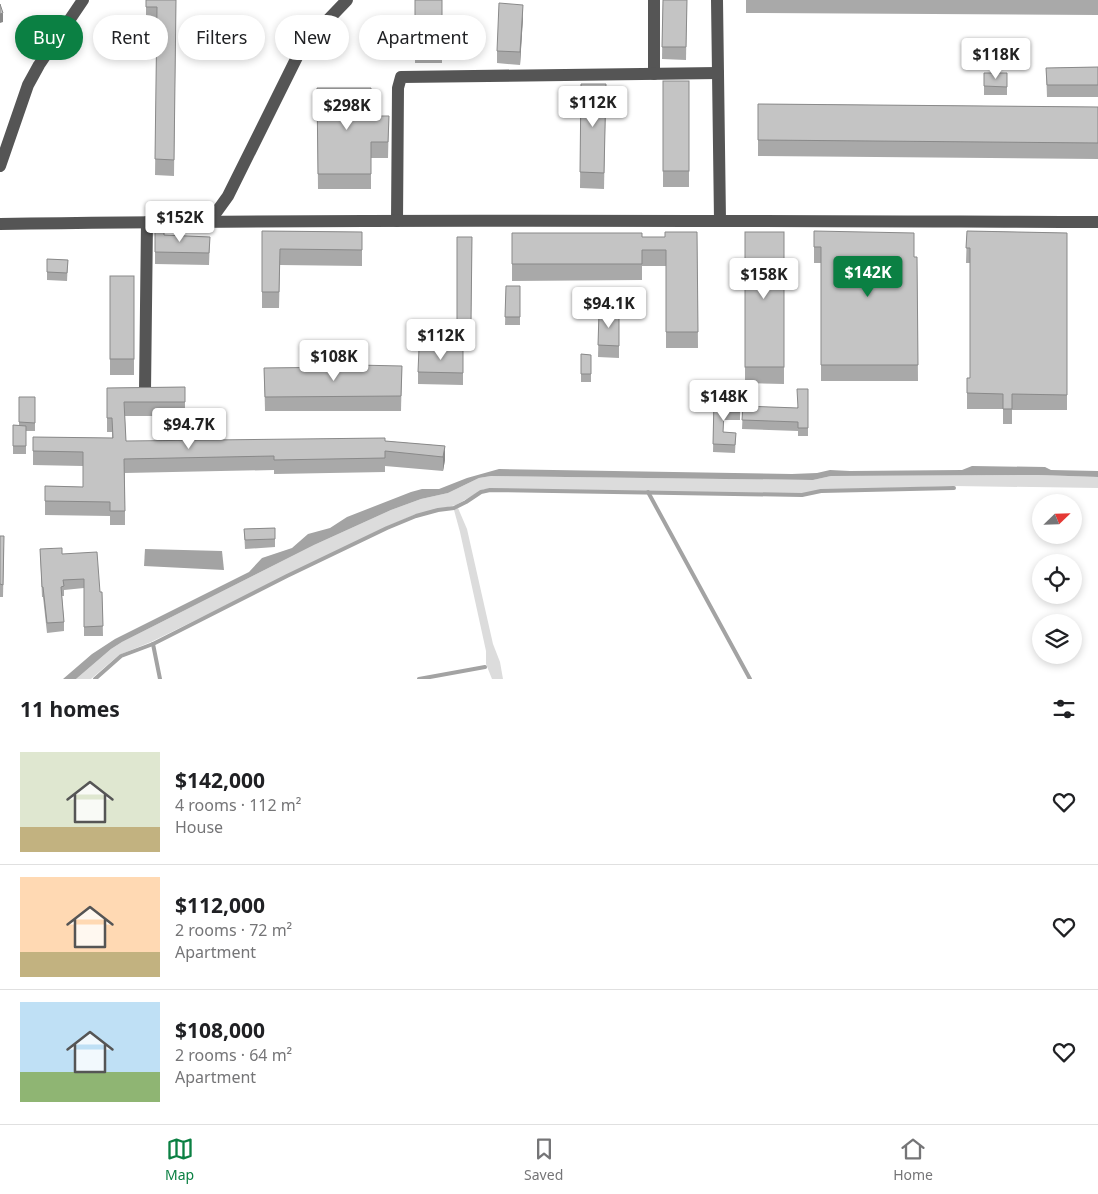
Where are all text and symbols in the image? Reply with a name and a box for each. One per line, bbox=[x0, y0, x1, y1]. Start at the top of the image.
chip: Buy bbox=[15, 15, 83, 60]
chip: Rent bbox=[93, 15, 168, 60]
chip: Filters bbox=[178, 15, 265, 60]
chip: New bbox=[275, 15, 349, 60]
chip: Apartment bbox=[359, 15, 486, 60]
pin: $118K bbox=[961, 38, 1031, 80]
text: $118K bbox=[972, 43, 1020, 65]
pin: $112K bbox=[558, 86, 628, 128]
pin: $298K bbox=[312, 88, 382, 131]
text: $112K bbox=[569, 91, 617, 113]
text: $298K bbox=[323, 94, 371, 116]
pin: $152K bbox=[145, 200, 215, 243]
text: $152K bbox=[156, 206, 204, 228]
pin: $142K bbox=[833, 256, 903, 298]
pin: $158K bbox=[729, 258, 799, 300]
text: $142K bbox=[844, 261, 892, 283]
text: $158K bbox=[740, 263, 788, 285]
pin: $94.1K bbox=[568, 286, 650, 329]
text: $94.1K bbox=[583, 292, 635, 314]
pin: $112K bbox=[406, 318, 476, 361]
text: $112K bbox=[417, 324, 465, 346]
pin: $108K bbox=[299, 340, 369, 382]
text: $108K bbox=[310, 345, 358, 367]
pin: $148K bbox=[689, 380, 759, 422]
text: $148K bbox=[700, 385, 748, 407]
pin: $94.7K bbox=[148, 408, 230, 450]
text: $94.7K bbox=[163, 413, 215, 435]
north arrow bbox=[1032, 494, 1082, 544]
map controls bbox=[1032, 494, 1082, 664]
button: locate bbox=[1032, 554, 1082, 604]
button: layers bbox=[1032, 614, 1082, 664]
text: 11 homes bbox=[20, 695, 120, 723]
icon: filters bbox=[1050, 695, 1078, 723]
text: $142,000 bbox=[175, 766, 265, 794]
icon: home bbox=[60, 772, 120, 832]
icon: heart bbox=[1050, 788, 1078, 816]
text: 4 rooms · 112 m² bbox=[175, 794, 301, 816]
text: House bbox=[175, 816, 223, 838]
text: $112,000 bbox=[175, 891, 265, 919]
icon: home bbox=[60, 897, 120, 957]
icon: heart bbox=[1050, 913, 1078, 941]
text: 2 rooms · 72 m² bbox=[175, 919, 292, 941]
text: Apartment bbox=[175, 941, 256, 963]
text: $108,000 bbox=[175, 1016, 265, 1044]
icon: home bbox=[60, 1022, 120, 1082]
icon: heart bbox=[1050, 1038, 1078, 1066]
text: 2 rooms · 64 m² bbox=[175, 1044, 292, 1066]
text: Apartment bbox=[175, 1066, 256, 1088]
tab: Map bbox=[165, 1135, 194, 1184]
tab: Saved bbox=[524, 1135, 563, 1184]
tab: Home bbox=[893, 1135, 933, 1184]

